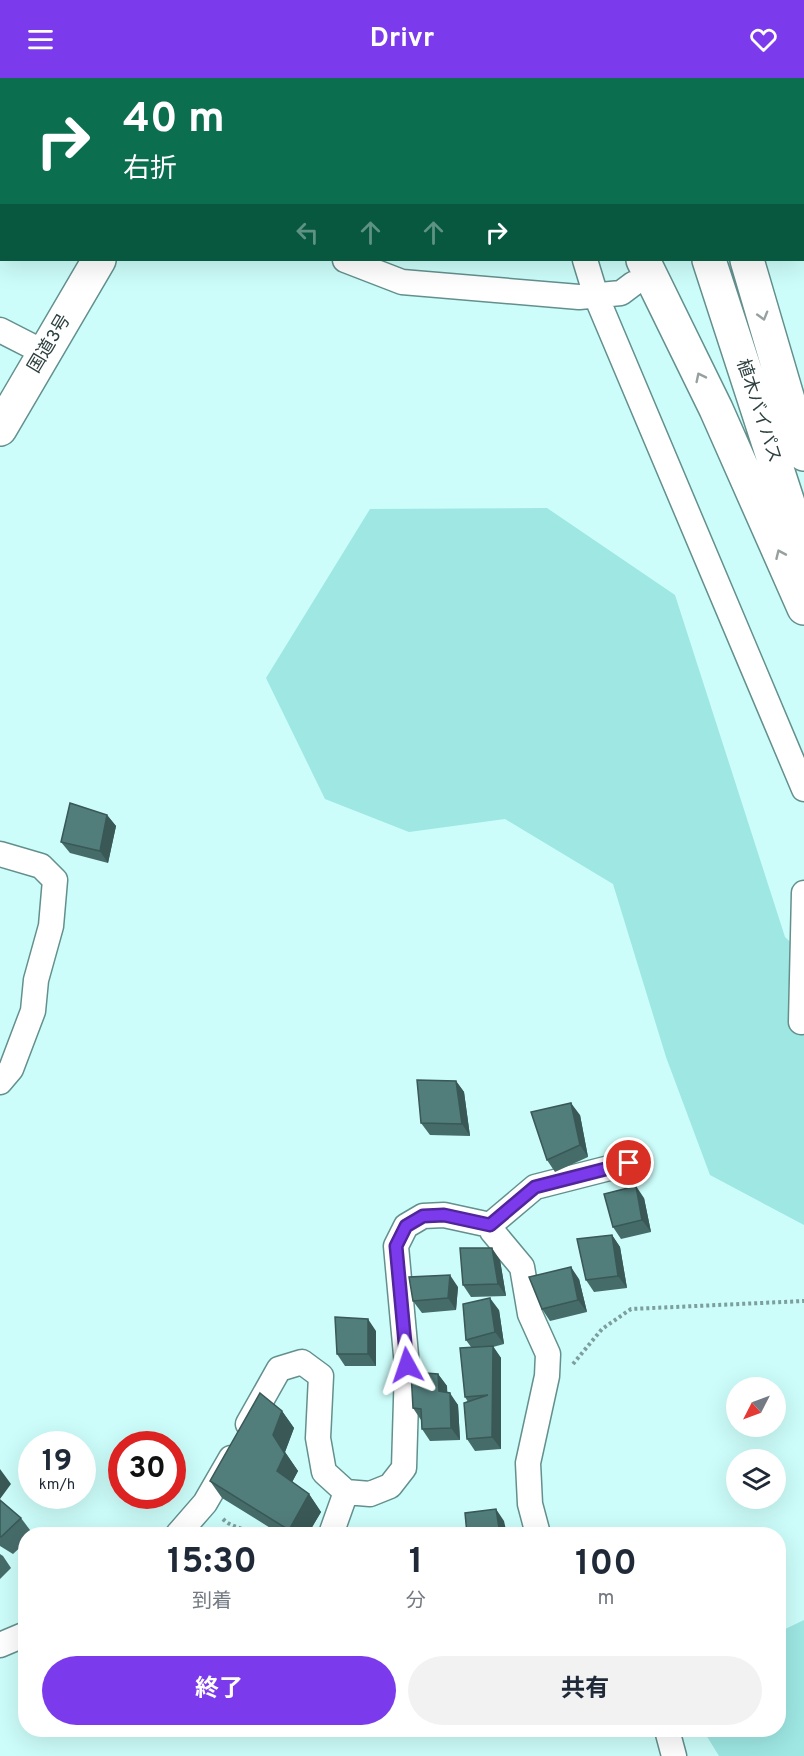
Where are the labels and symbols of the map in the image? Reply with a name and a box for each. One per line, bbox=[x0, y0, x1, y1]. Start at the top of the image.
street label: 国道3号 bbox=[23, 310, 77, 378]
one-way arrow bbox=[756, 310, 768, 321]
street label: 植木バイパス bbox=[730, 356, 786, 466]
one-way arrow bbox=[695, 372, 707, 383]
one-way arrow bbox=[775, 550, 787, 561]
pin bbox=[603, 1137, 654, 1188]
position arrow bbox=[375, 1333, 439, 1397]
north arrow bbox=[726, 1377, 786, 1437]
speed limit sign: 30 bbox=[108, 1431, 186, 1509]

